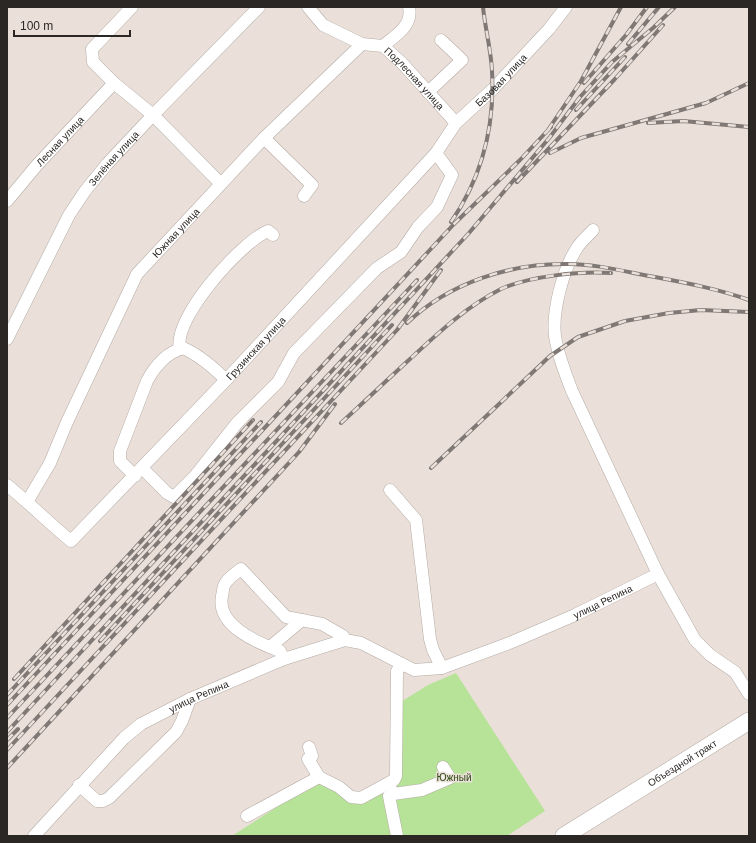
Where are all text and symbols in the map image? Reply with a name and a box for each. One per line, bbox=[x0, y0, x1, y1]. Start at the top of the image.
scale bar bbox=[14, 12, 130, 38]
text: 100 m bbox=[20, 19, 53, 33]
street label: Подлесная улица bbox=[382, 45, 446, 112]
street label: Базовая улица bbox=[473, 51, 529, 109]
street label: Лесная улица bbox=[34, 114, 86, 168]
street label: Зелёная улица bbox=[87, 129, 141, 188]
street label: Южная улица bbox=[150, 206, 202, 260]
street label: Грузинская улица bbox=[224, 314, 288, 382]
street label: улица Репина bbox=[572, 582, 634, 621]
street label: улица Репина bbox=[167, 678, 230, 715]
street label: Объездной тракт bbox=[646, 737, 719, 789]
park label: Южный bbox=[436, 772, 472, 783]

